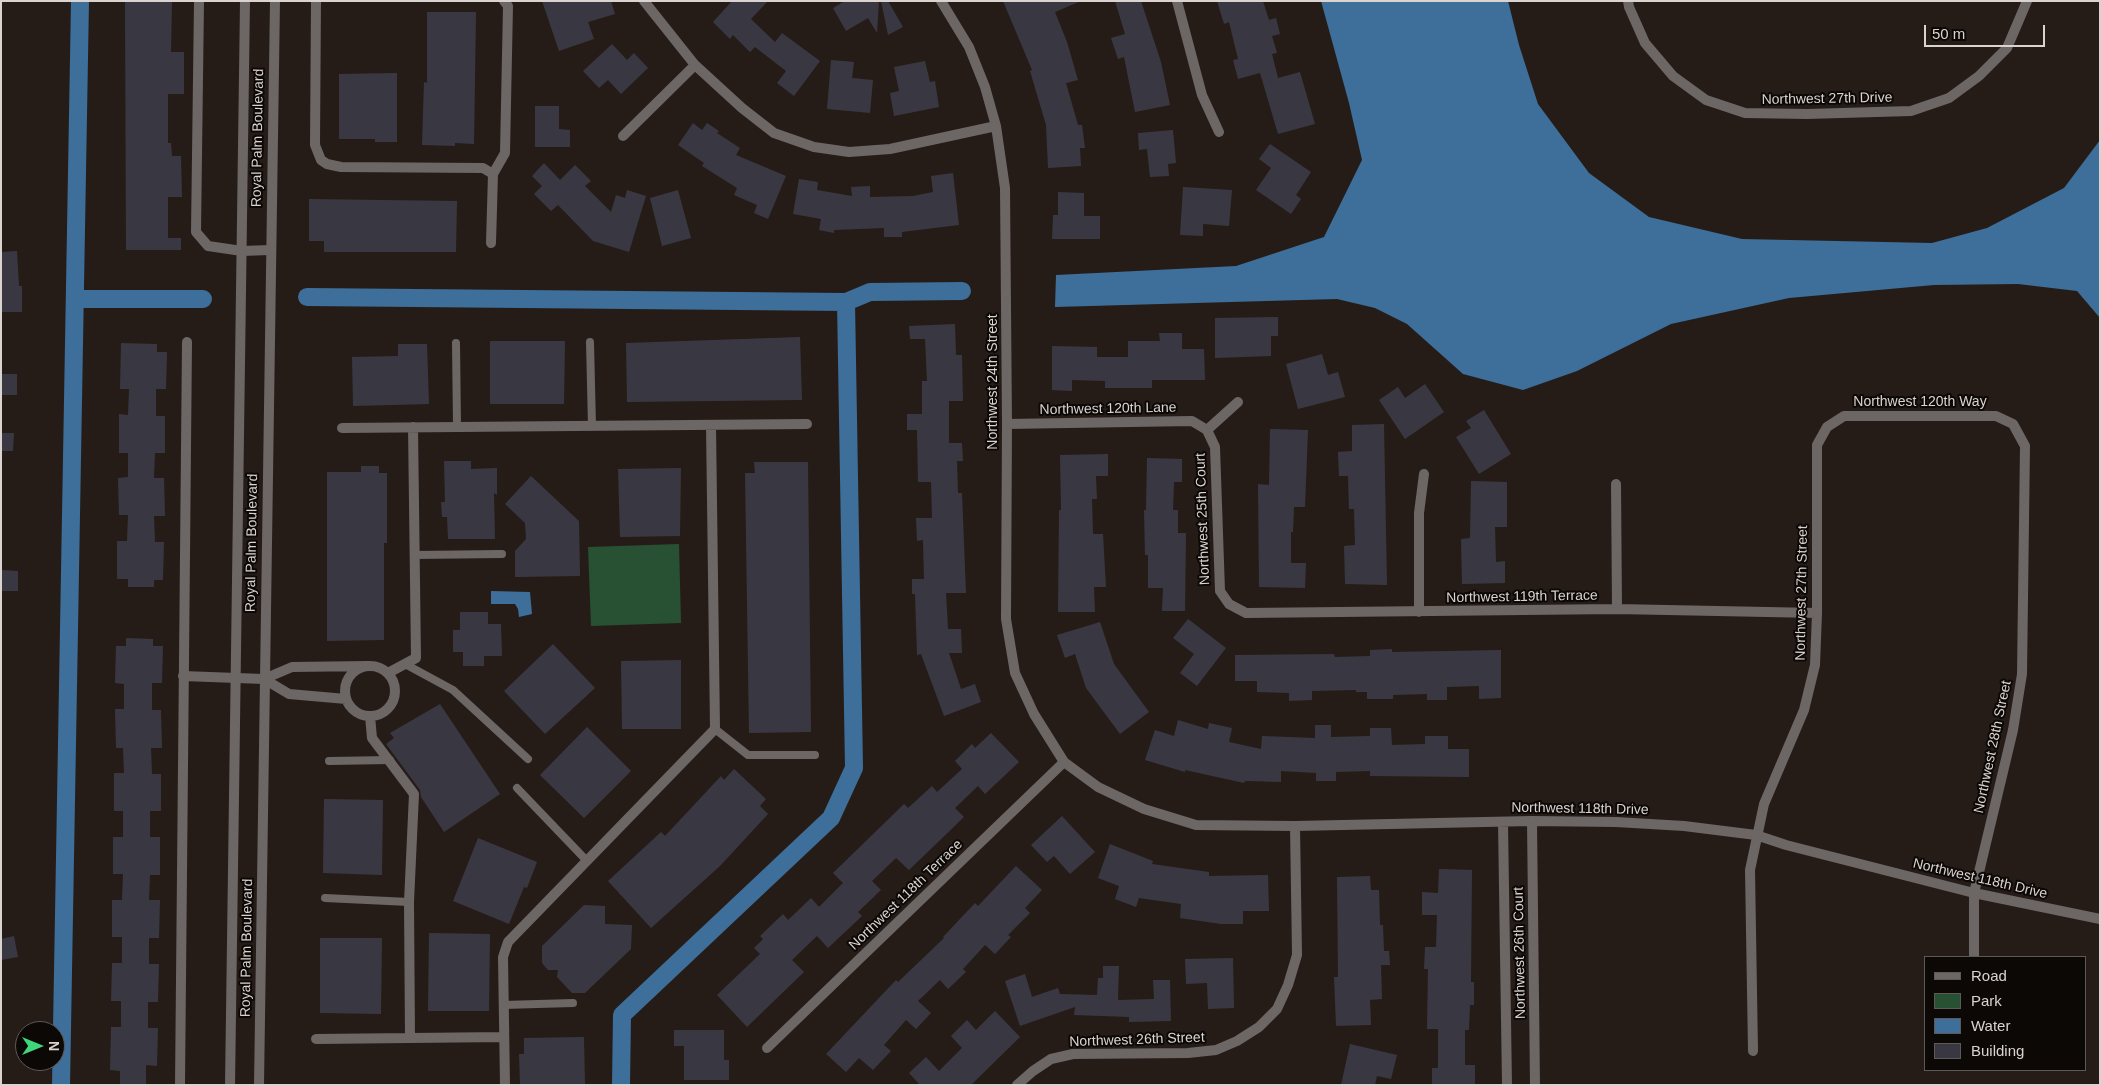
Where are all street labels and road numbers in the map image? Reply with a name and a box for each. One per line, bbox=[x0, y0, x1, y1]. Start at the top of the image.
street label: Royal Palm Boulevard bbox=[248, 69, 268, 207]
street label: Northwest 27th Drive bbox=[1762, 89, 1892, 109]
street label: Northwest 24th Street bbox=[985, 314, 1001, 450]
street label: Northwest 120th Way bbox=[1853, 394, 1987, 410]
street label: Northwest 120th Lane bbox=[1039, 399, 1177, 419]
street label: Northwest 25th Court bbox=[1192, 453, 1214, 585]
street label: Royal Palm Boulevard bbox=[242, 474, 262, 612]
street label: Northwest 27th Street bbox=[1792, 525, 1812, 661]
street label: Northwest 119th Terrace bbox=[1446, 587, 1598, 607]
street label: Northwest 28th Street bbox=[1971, 679, 2015, 815]
street label: Northwest 118th Drive bbox=[1511, 799, 1649, 819]
street label: Northwest 118th Terrace bbox=[846, 836, 966, 954]
street label: Northwest 118th Drive bbox=[1911, 855, 2049, 903]
street label: Royal Palm Boulevard bbox=[237, 879, 257, 1017]
street label: Northwest 26th Court bbox=[1510, 887, 1530, 1019]
street label: Northwest 26th Street bbox=[1069, 1029, 1205, 1051]

